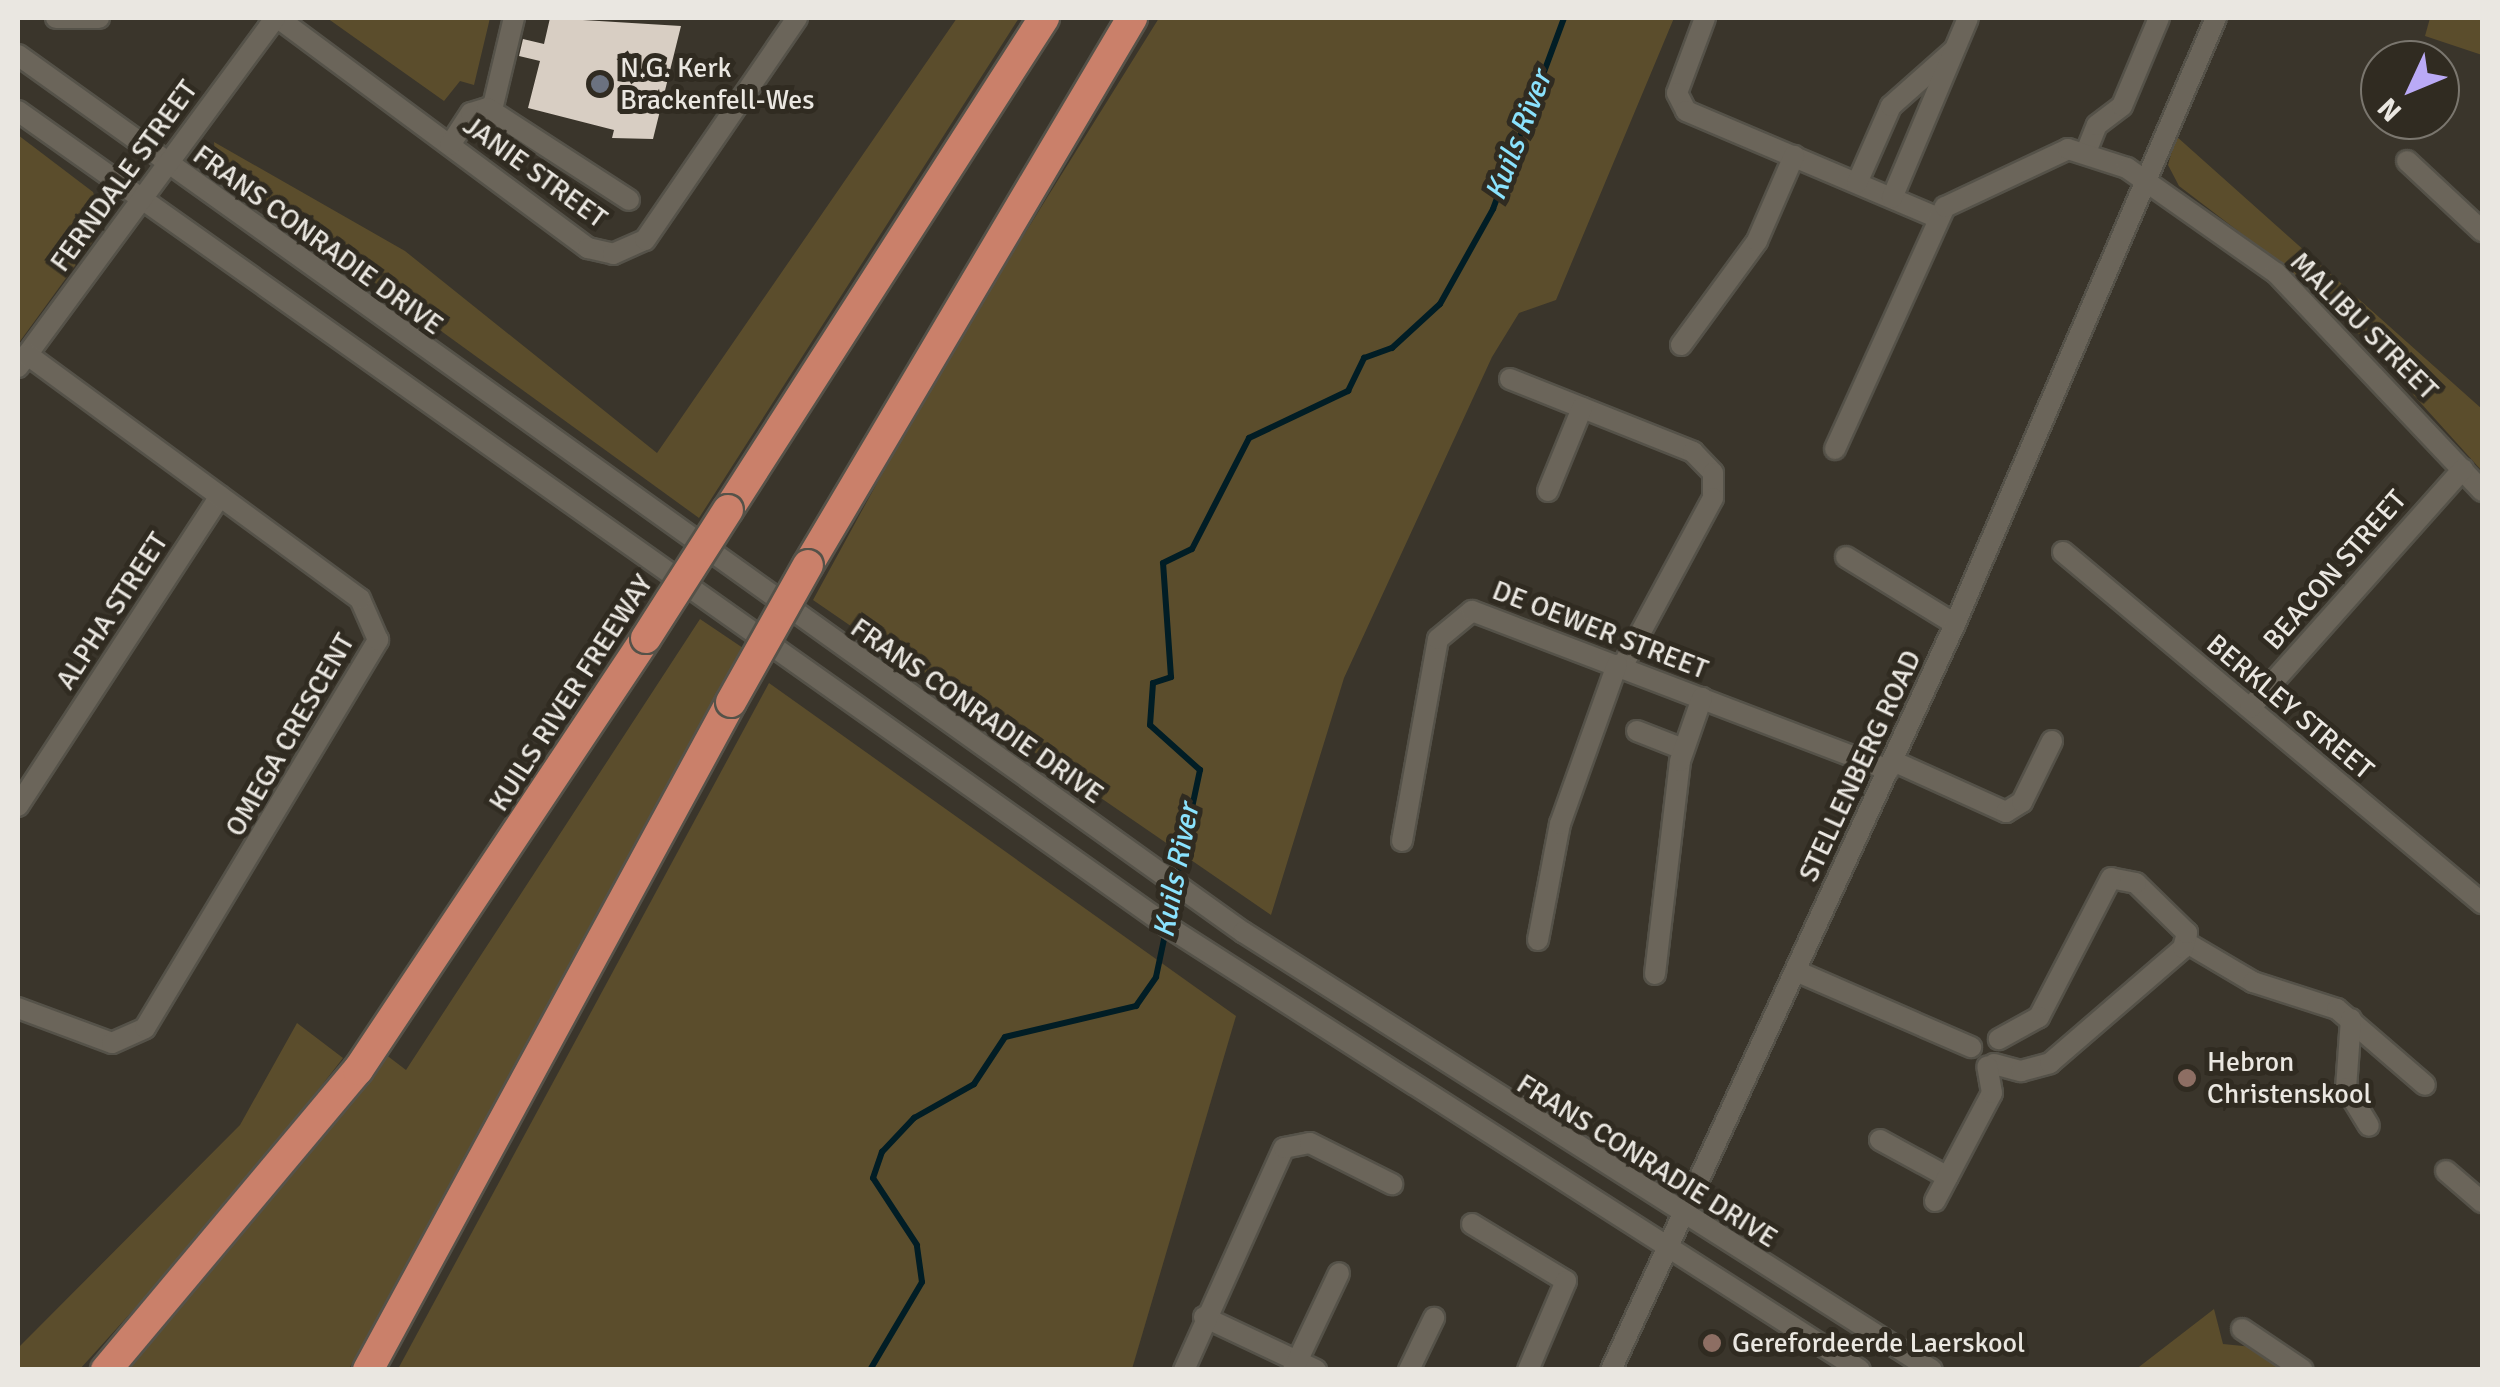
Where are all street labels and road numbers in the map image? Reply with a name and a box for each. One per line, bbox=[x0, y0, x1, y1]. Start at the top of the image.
street label: FERNDALE STREET bbox=[43, 74, 205, 278]
street label: JANIE STREET bbox=[457, 109, 613, 235]
street label: FRANS CONRADIE DRIVE bbox=[186, 138, 450, 342]
street label: MALIBU STREET bbox=[2283, 245, 2445, 407]
street label: BEACON STREET bbox=[2256, 483, 2414, 657]
street label: ALPHA STREET bbox=[49, 526, 175, 696]
street label: KUILS RIVER FREEWAY bbox=[482, 568, 660, 818]
street label: DE OEWER STREET bbox=[1488, 573, 1712, 687]
street label: FRANS CONRADIE DRIVE bbox=[844, 611, 1110, 811]
street label: BERKLEY STREET bbox=[2200, 627, 2380, 787]
street label: OMEGA CRESCENT bbox=[218, 628, 362, 842]
street label: STELLENBERG ROAD bbox=[1792, 645, 1928, 887]
street label: FRANS CONRADIE DRIVE bbox=[1511, 1067, 1783, 1255]

